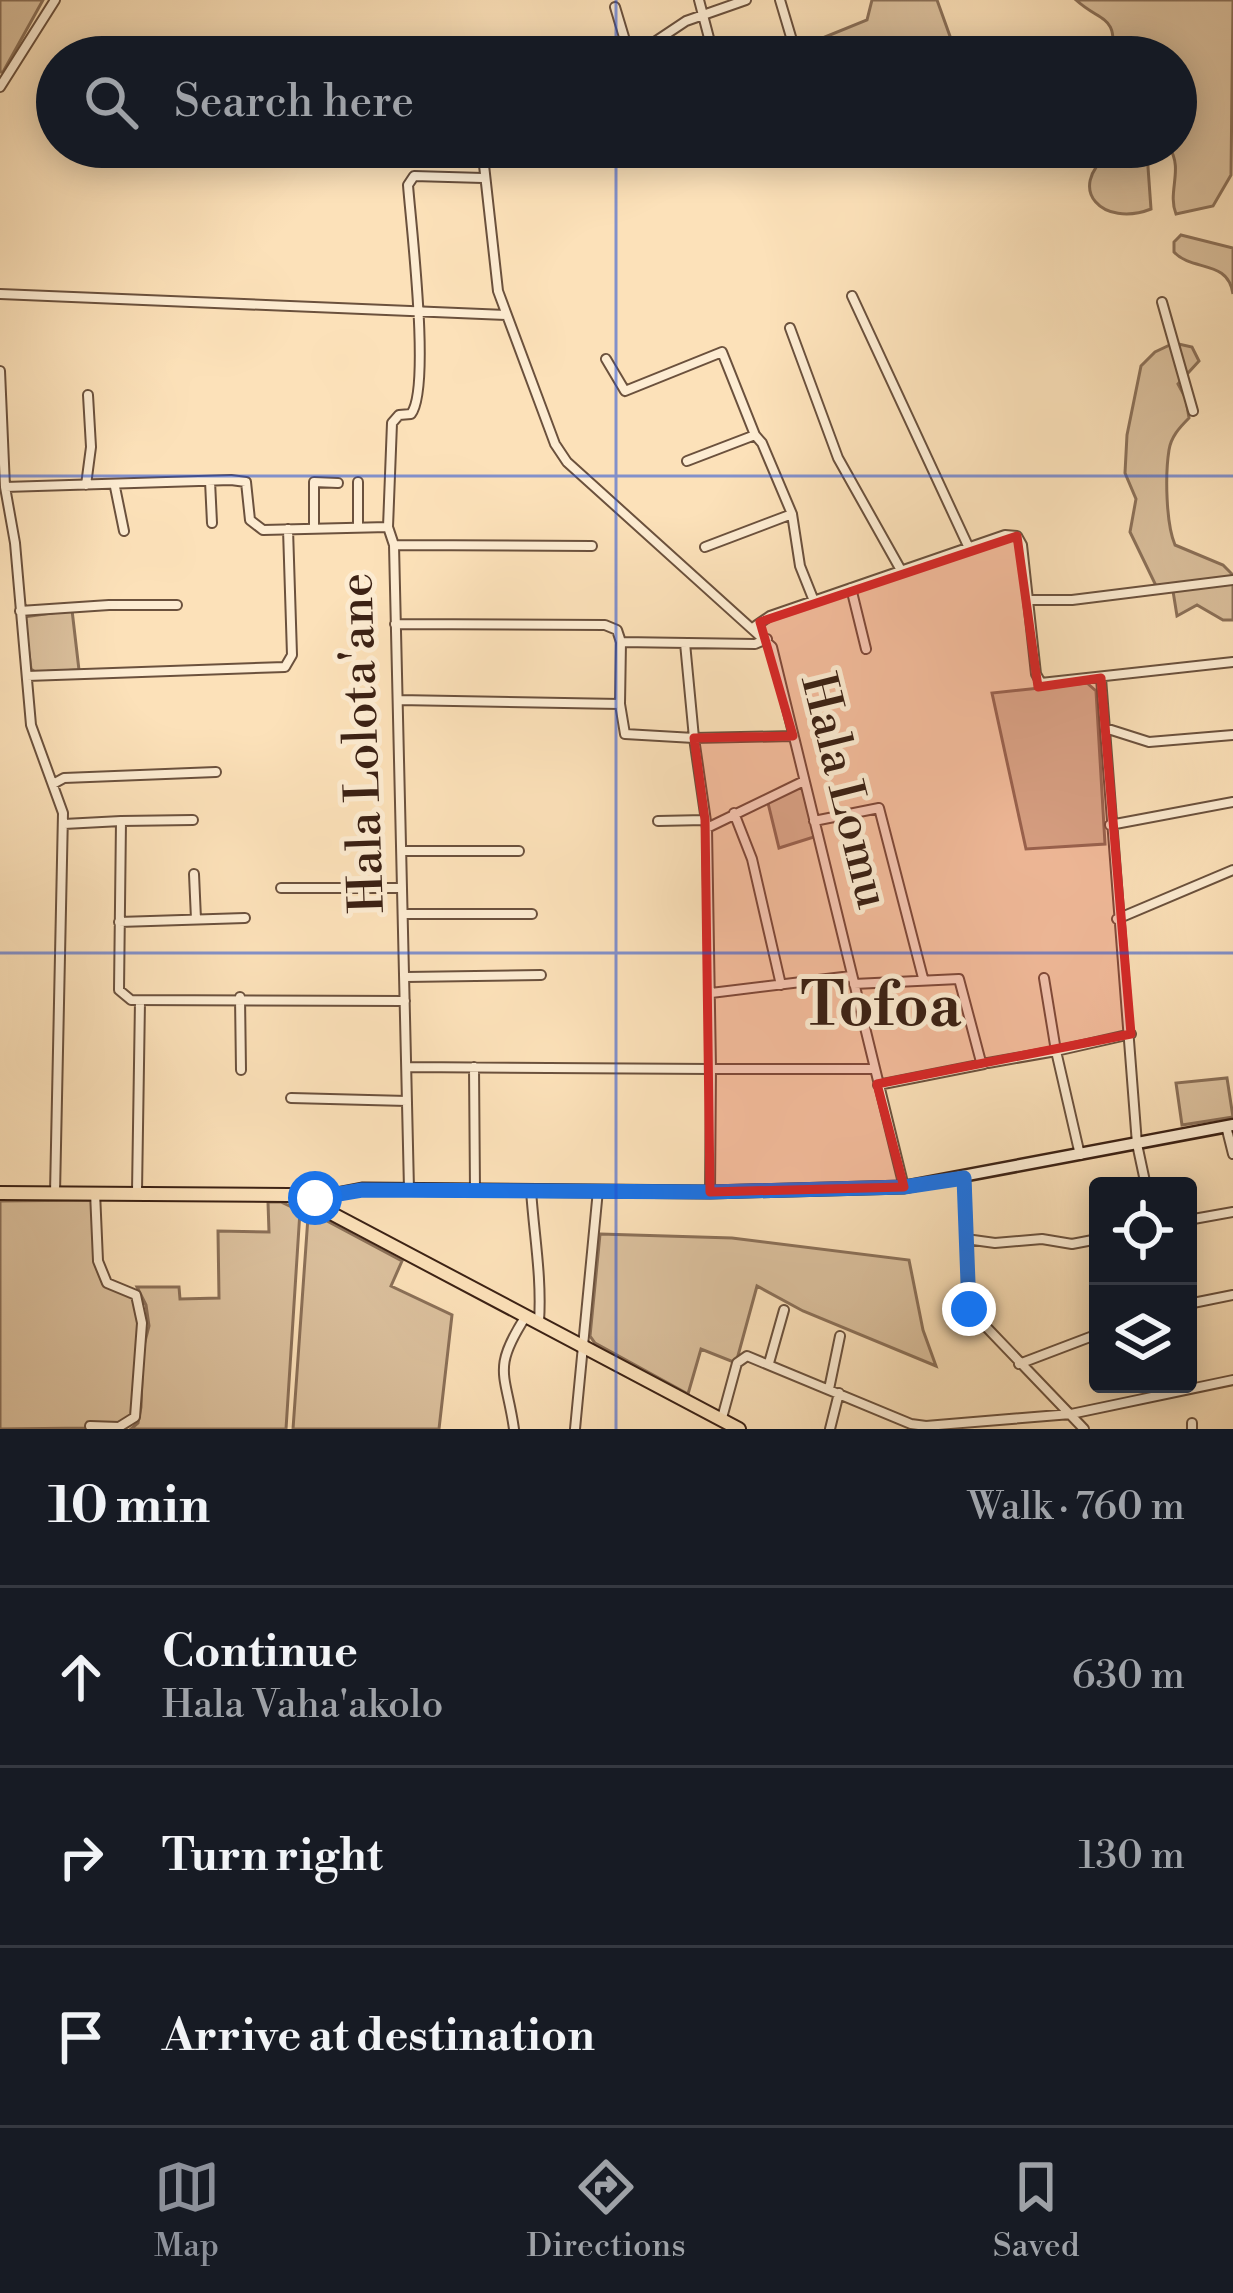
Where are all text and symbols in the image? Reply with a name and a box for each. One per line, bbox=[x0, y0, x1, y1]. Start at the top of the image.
search box bbox=[36, 36, 1197, 168]
icon: search bbox=[78, 69, 144, 135]
text: Search here bbox=[174, 74, 414, 131]
street label: Hala Lolota'ane bbox=[327, 572, 399, 914]
street label: Hala Lomu bbox=[786, 668, 902, 914]
district label: Tofoa bbox=[801, 970, 962, 1045]
route start bbox=[288, 1171, 342, 1225]
map controls bbox=[1089, 1177, 1197, 1393]
button: locate bbox=[1089, 1177, 1197, 1285]
route end bbox=[942, 1282, 996, 1336]
button: layers bbox=[1089, 1285, 1197, 1393]
text: 10 min bbox=[48, 1475, 210, 1539]
text: Walk · 760 m bbox=[968, 1483, 1185, 1532]
text: Continue bbox=[162, 1624, 358, 1681]
icon: ahead bbox=[48, 1644, 114, 1710]
text: 630 m bbox=[1072, 1652, 1185, 1701]
text: Hala Vaha'akolo bbox=[162, 1681, 443, 1730]
icon: right bbox=[48, 1824, 114, 1890]
text: Turn right bbox=[162, 1828, 383, 1885]
text: 130 m bbox=[1079, 1832, 1185, 1881]
icon: arrive bbox=[48, 2004, 114, 2070]
text: Arrive at destination bbox=[162, 2008, 595, 2065]
tab: Map bbox=[154, 2154, 220, 2267]
tab: Directions bbox=[527, 2154, 686, 2267]
tab: Saved bbox=[993, 2154, 1079, 2267]

